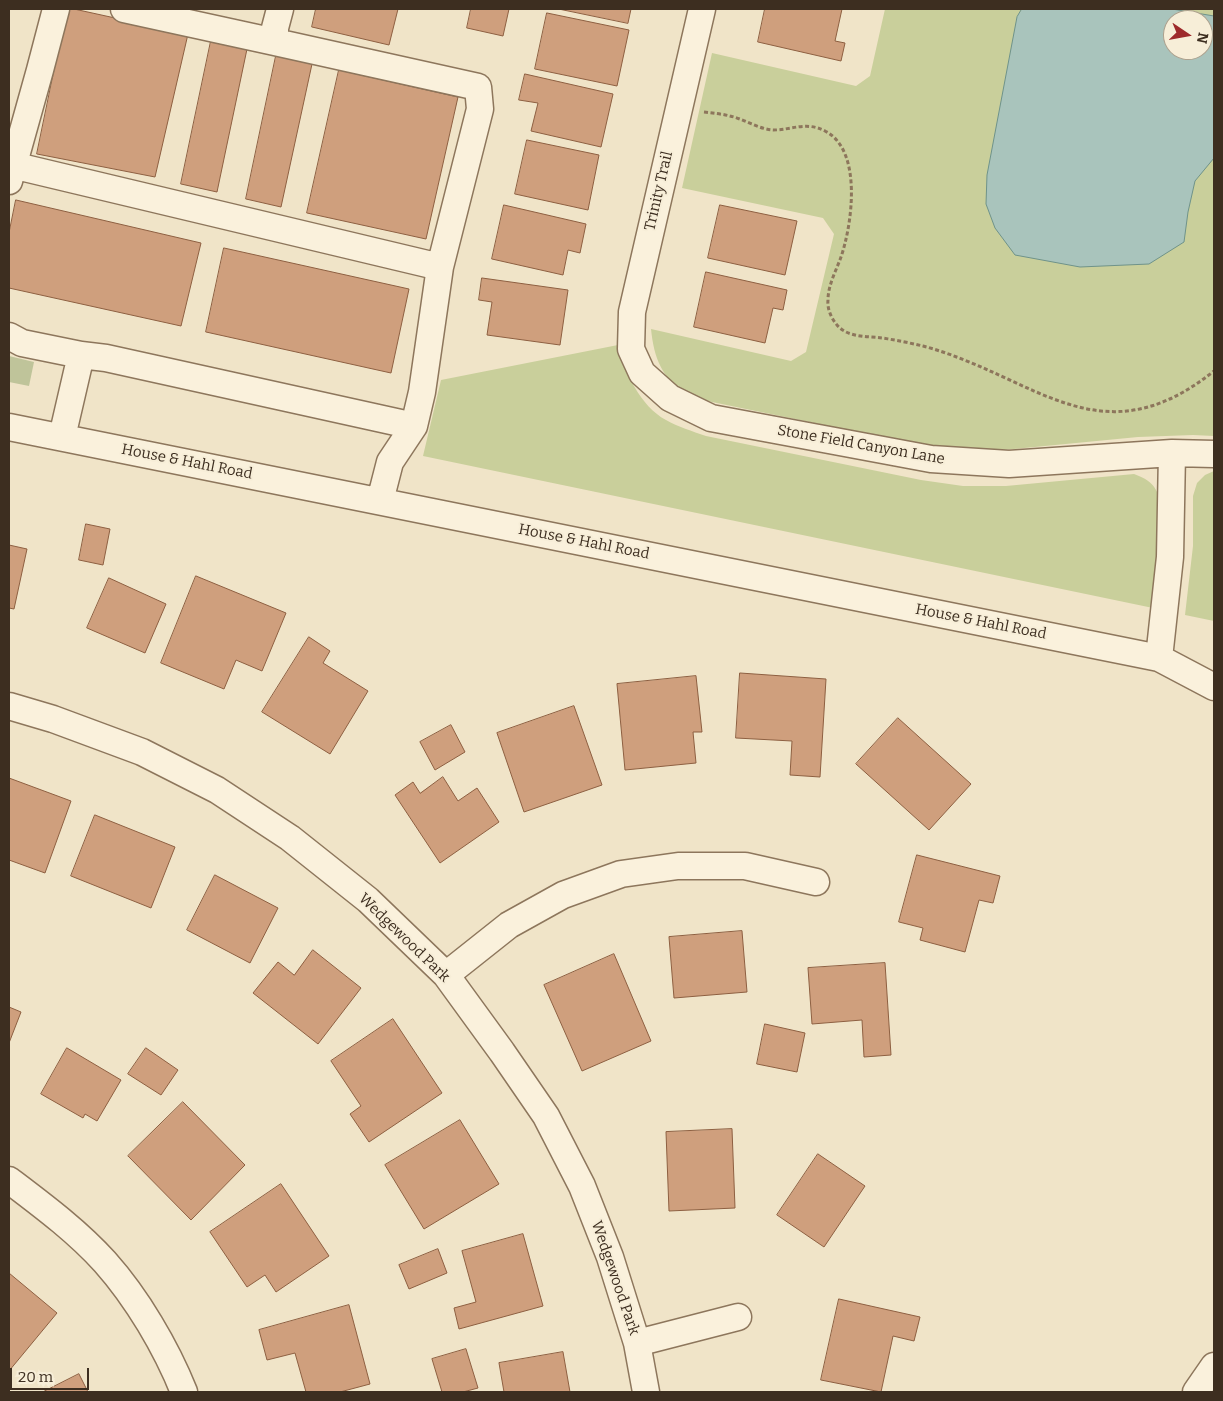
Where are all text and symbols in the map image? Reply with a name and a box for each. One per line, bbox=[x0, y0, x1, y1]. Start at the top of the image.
north arrow bbox=[1163, 10, 1213, 60]
text: N bbox=[1193, 31, 1212, 45]
street label: Trinity Trail bbox=[641, 149, 677, 233]
street label: Stone Field Canyon Lane bbox=[776, 421, 946, 469]
street label: House & Hahl Road bbox=[120, 440, 254, 484]
street label: House & Hahl Road bbox=[517, 520, 651, 564]
street label: House & Hahl Road bbox=[914, 600, 1048, 644]
street label: Wedgewood Park bbox=[355, 890, 453, 986]
street label: Wedgewood Park bbox=[587, 1218, 643, 1338]
scale bar bbox=[12, 1358, 91, 1390]
text: 20 m bbox=[18, 1368, 53, 1386]

